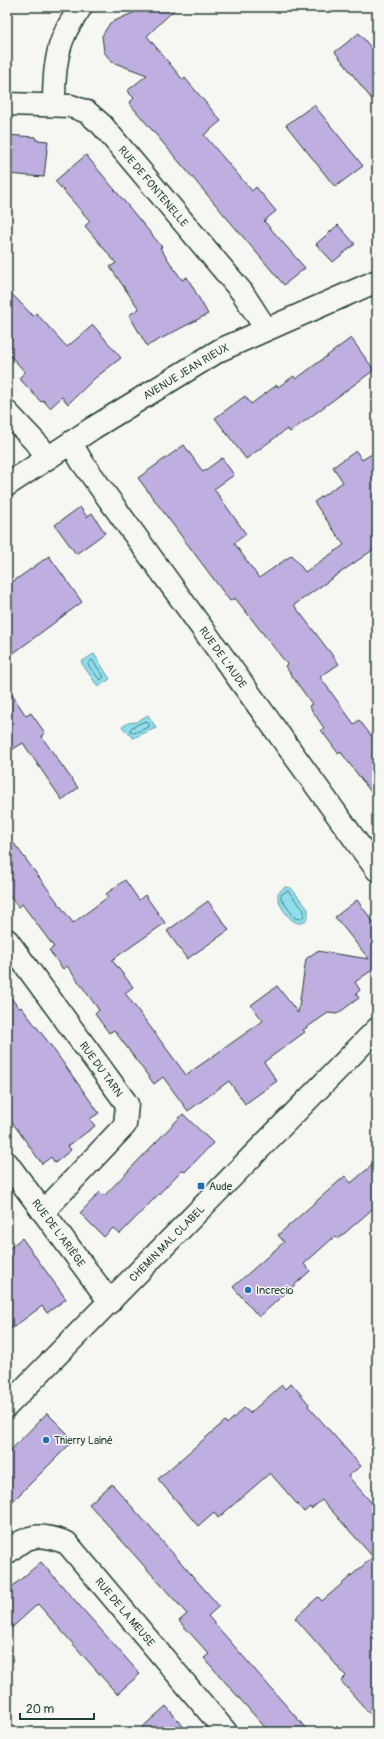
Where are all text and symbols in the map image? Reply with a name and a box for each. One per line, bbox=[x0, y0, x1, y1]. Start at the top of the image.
street label: RUE DE FONTENELLE bbox=[116, 144, 191, 230]
street label: AVENUE JEAN RIEUX bbox=[141, 341, 231, 403]
street label: RUE DE L'AUDE bbox=[196, 625, 249, 691]
street label: RUE DU TARN bbox=[77, 1039, 126, 1100]
place label: Aude bbox=[209, 1180, 233, 1193]
marker: Aude bbox=[196, 1181, 206, 1191]
street label: RUE DE L'ARIÈGE bbox=[29, 1197, 88, 1270]
street label: CHEMIN MAL CLABEL bbox=[127, 1203, 207, 1285]
place label: Increcio bbox=[256, 1284, 294, 1297]
marker: Increcio bbox=[243, 1285, 253, 1295]
place label: Thierry Lainé bbox=[54, 1434, 113, 1447]
marker: Thierry Lainé bbox=[41, 1435, 51, 1445]
street label: RUE DE LA MEUSE bbox=[92, 1575, 157, 1650]
scale bar bbox=[20, 1695, 94, 1721]
text: 20 m bbox=[26, 1702, 55, 1717]

